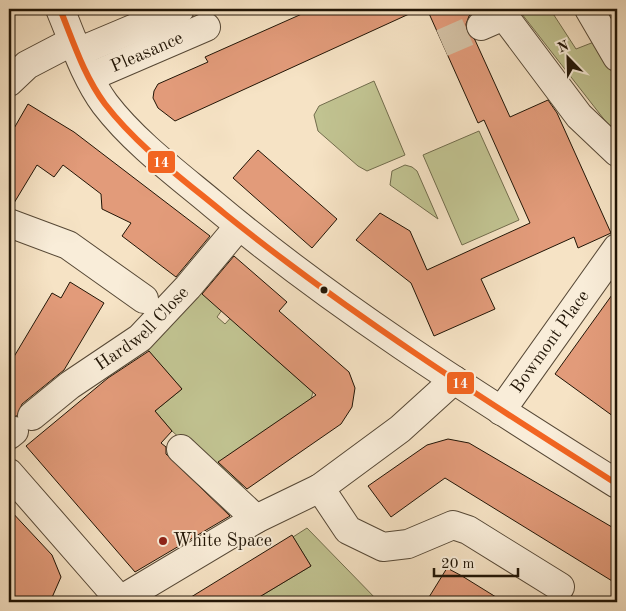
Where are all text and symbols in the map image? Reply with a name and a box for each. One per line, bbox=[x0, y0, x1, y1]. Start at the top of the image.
street label: Pleasance bbox=[108, 29, 186, 76]
north arrow bbox=[544, 32, 594, 82]
text: N bbox=[556, 38, 571, 55]
line badge: 14 bbox=[147, 150, 176, 174]
text: 14 bbox=[153, 156, 169, 170]
street label: Hardwell Close bbox=[92, 283, 192, 374]
unlabelled marker bbox=[319, 285, 329, 295]
street label: Bowmont Place bbox=[508, 287, 593, 396]
line badge: 14 bbox=[446, 371, 475, 395]
text: 14 bbox=[452, 377, 468, 391]
place label: White Space bbox=[173, 532, 272, 550]
marker: White Space bbox=[157, 535, 169, 547]
scale bar bbox=[434, 546, 517, 578]
text: 20 m bbox=[441, 557, 475, 572]

